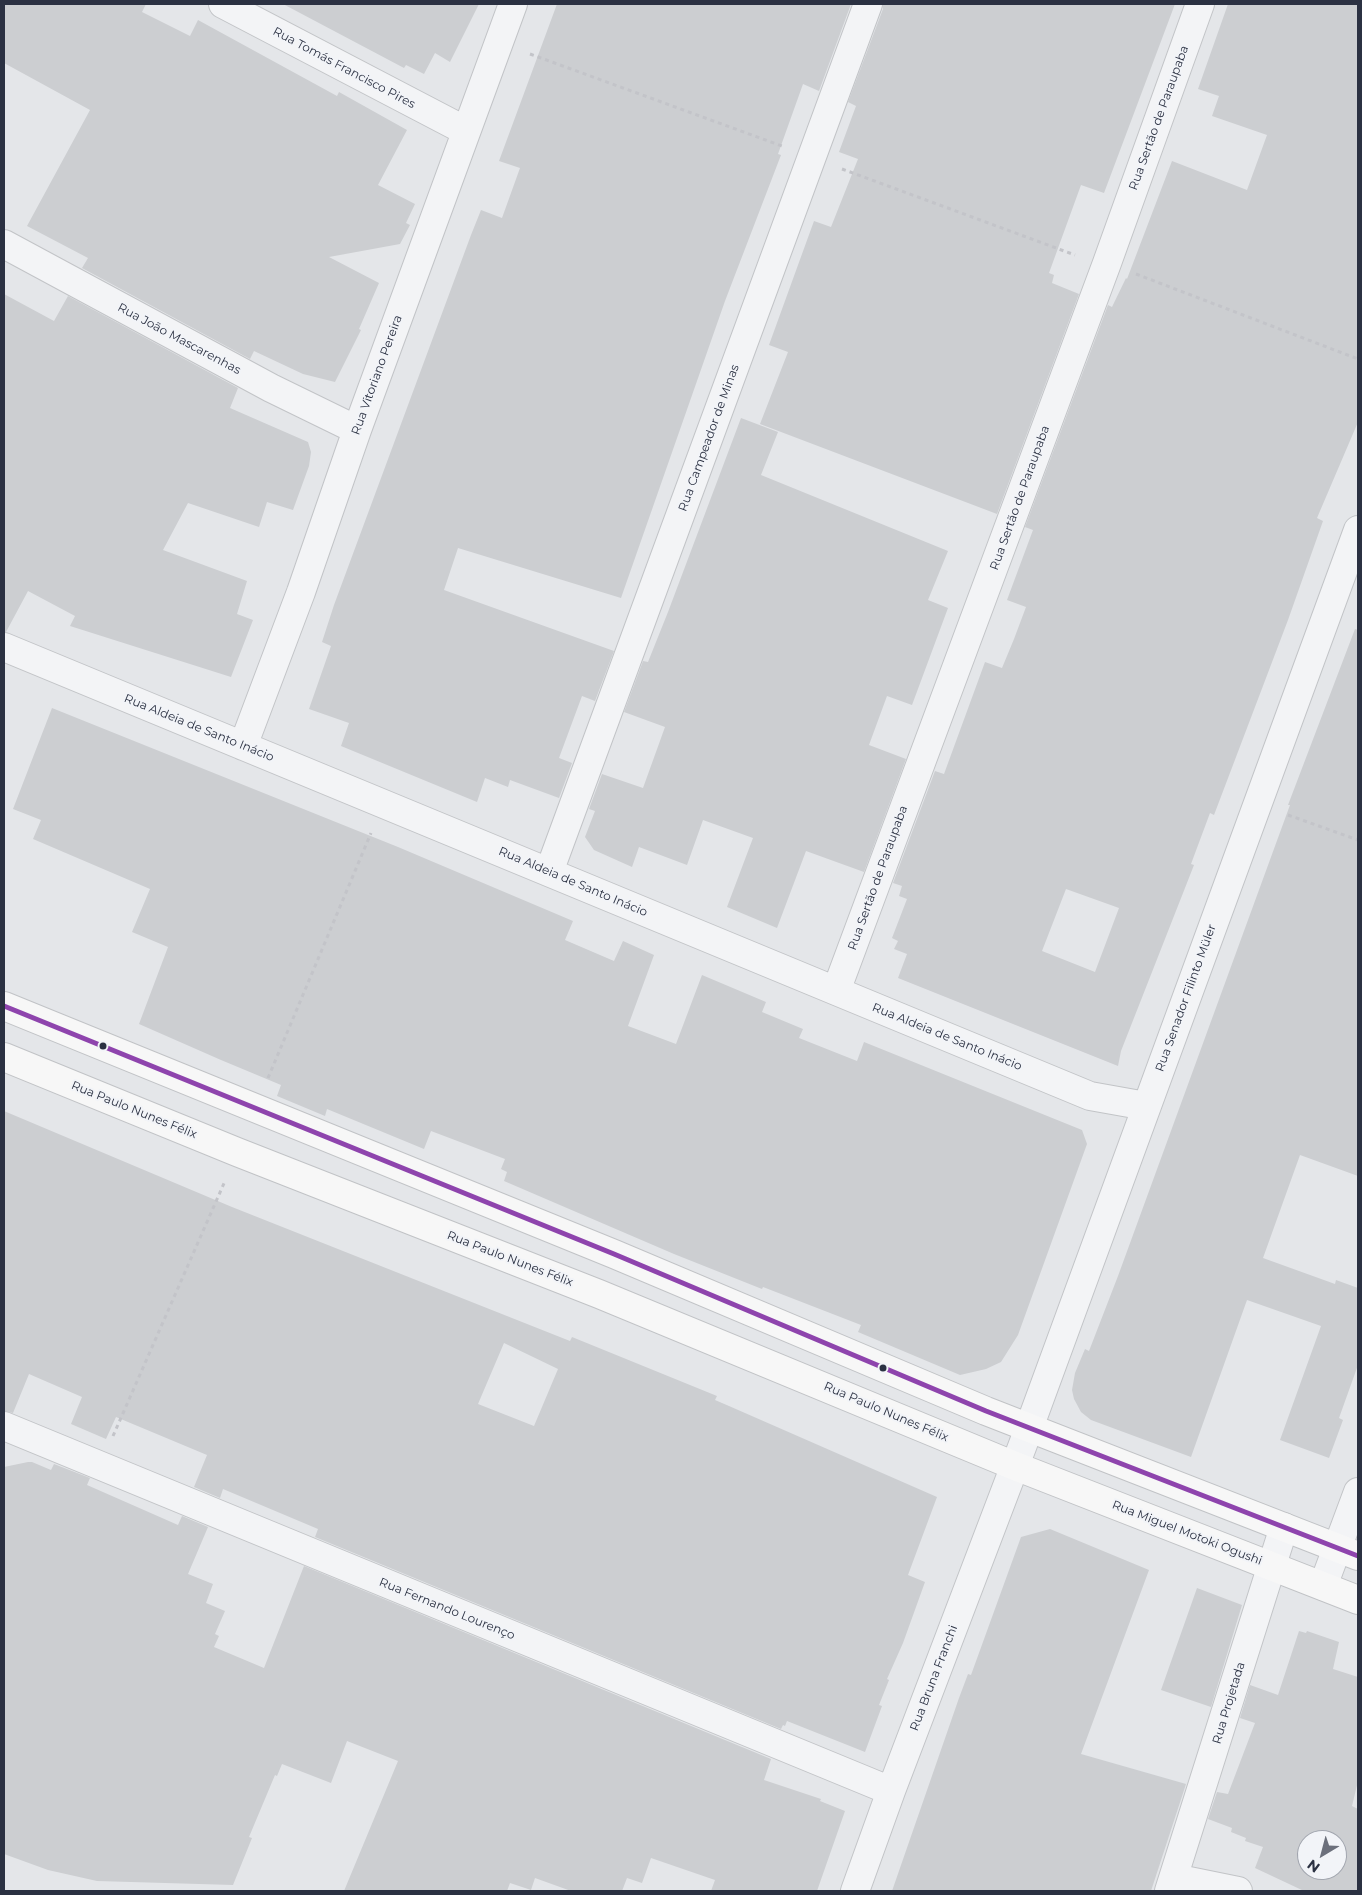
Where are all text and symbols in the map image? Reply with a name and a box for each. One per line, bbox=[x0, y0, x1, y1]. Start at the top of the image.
street label: Rua Tomás Francisco Pires bbox=[270, 24, 418, 112]
street label: Rua Sertão de Paraupaba bbox=[1126, 44, 1192, 192]
street label: Rua João Mascarenhas bbox=[115, 300, 243, 378]
street label: Rua Vitoriano Pereira bbox=[349, 313, 405, 437]
street label: Rua Campeador de Minas bbox=[676, 363, 742, 513]
street label: Rua Sertão de Paraupaba bbox=[987, 424, 1053, 572]
street label: Rua Aldeia de Santo Inácio bbox=[122, 691, 276, 765]
street label: Rua Sertão de Paraupaba bbox=[845, 804, 911, 952]
street label: Rua Aldeia de Santo Inácio bbox=[496, 844, 650, 920]
street label: Rua Senador Filinto Müler bbox=[1153, 922, 1219, 1074]
street label: Rua Aldeia de Santo Inácio bbox=[870, 1000, 1024, 1074]
unlabelled marker bbox=[98, 1041, 108, 1051]
street label: Rua Paulo Nunes Félix bbox=[69, 1078, 199, 1142]
street label: Rua Paulo Nunes Félix bbox=[445, 1228, 575, 1290]
unlabelled marker bbox=[878, 1363, 888, 1373]
street label: Rua Paulo Nunes Félix bbox=[821, 1379, 951, 1445]
street label: Rua Miguel Motoki Ogushi bbox=[1110, 1498, 1264, 1568]
street label: Rua Fernando Lourenço bbox=[377, 1575, 517, 1643]
street label: Rua Bruna Franchi bbox=[907, 1623, 961, 1733]
street label: Rua Projetada bbox=[1210, 1660, 1248, 1746]
north arrow bbox=[1297, 1830, 1347, 1880]
text: N bbox=[1304, 1856, 1324, 1877]

